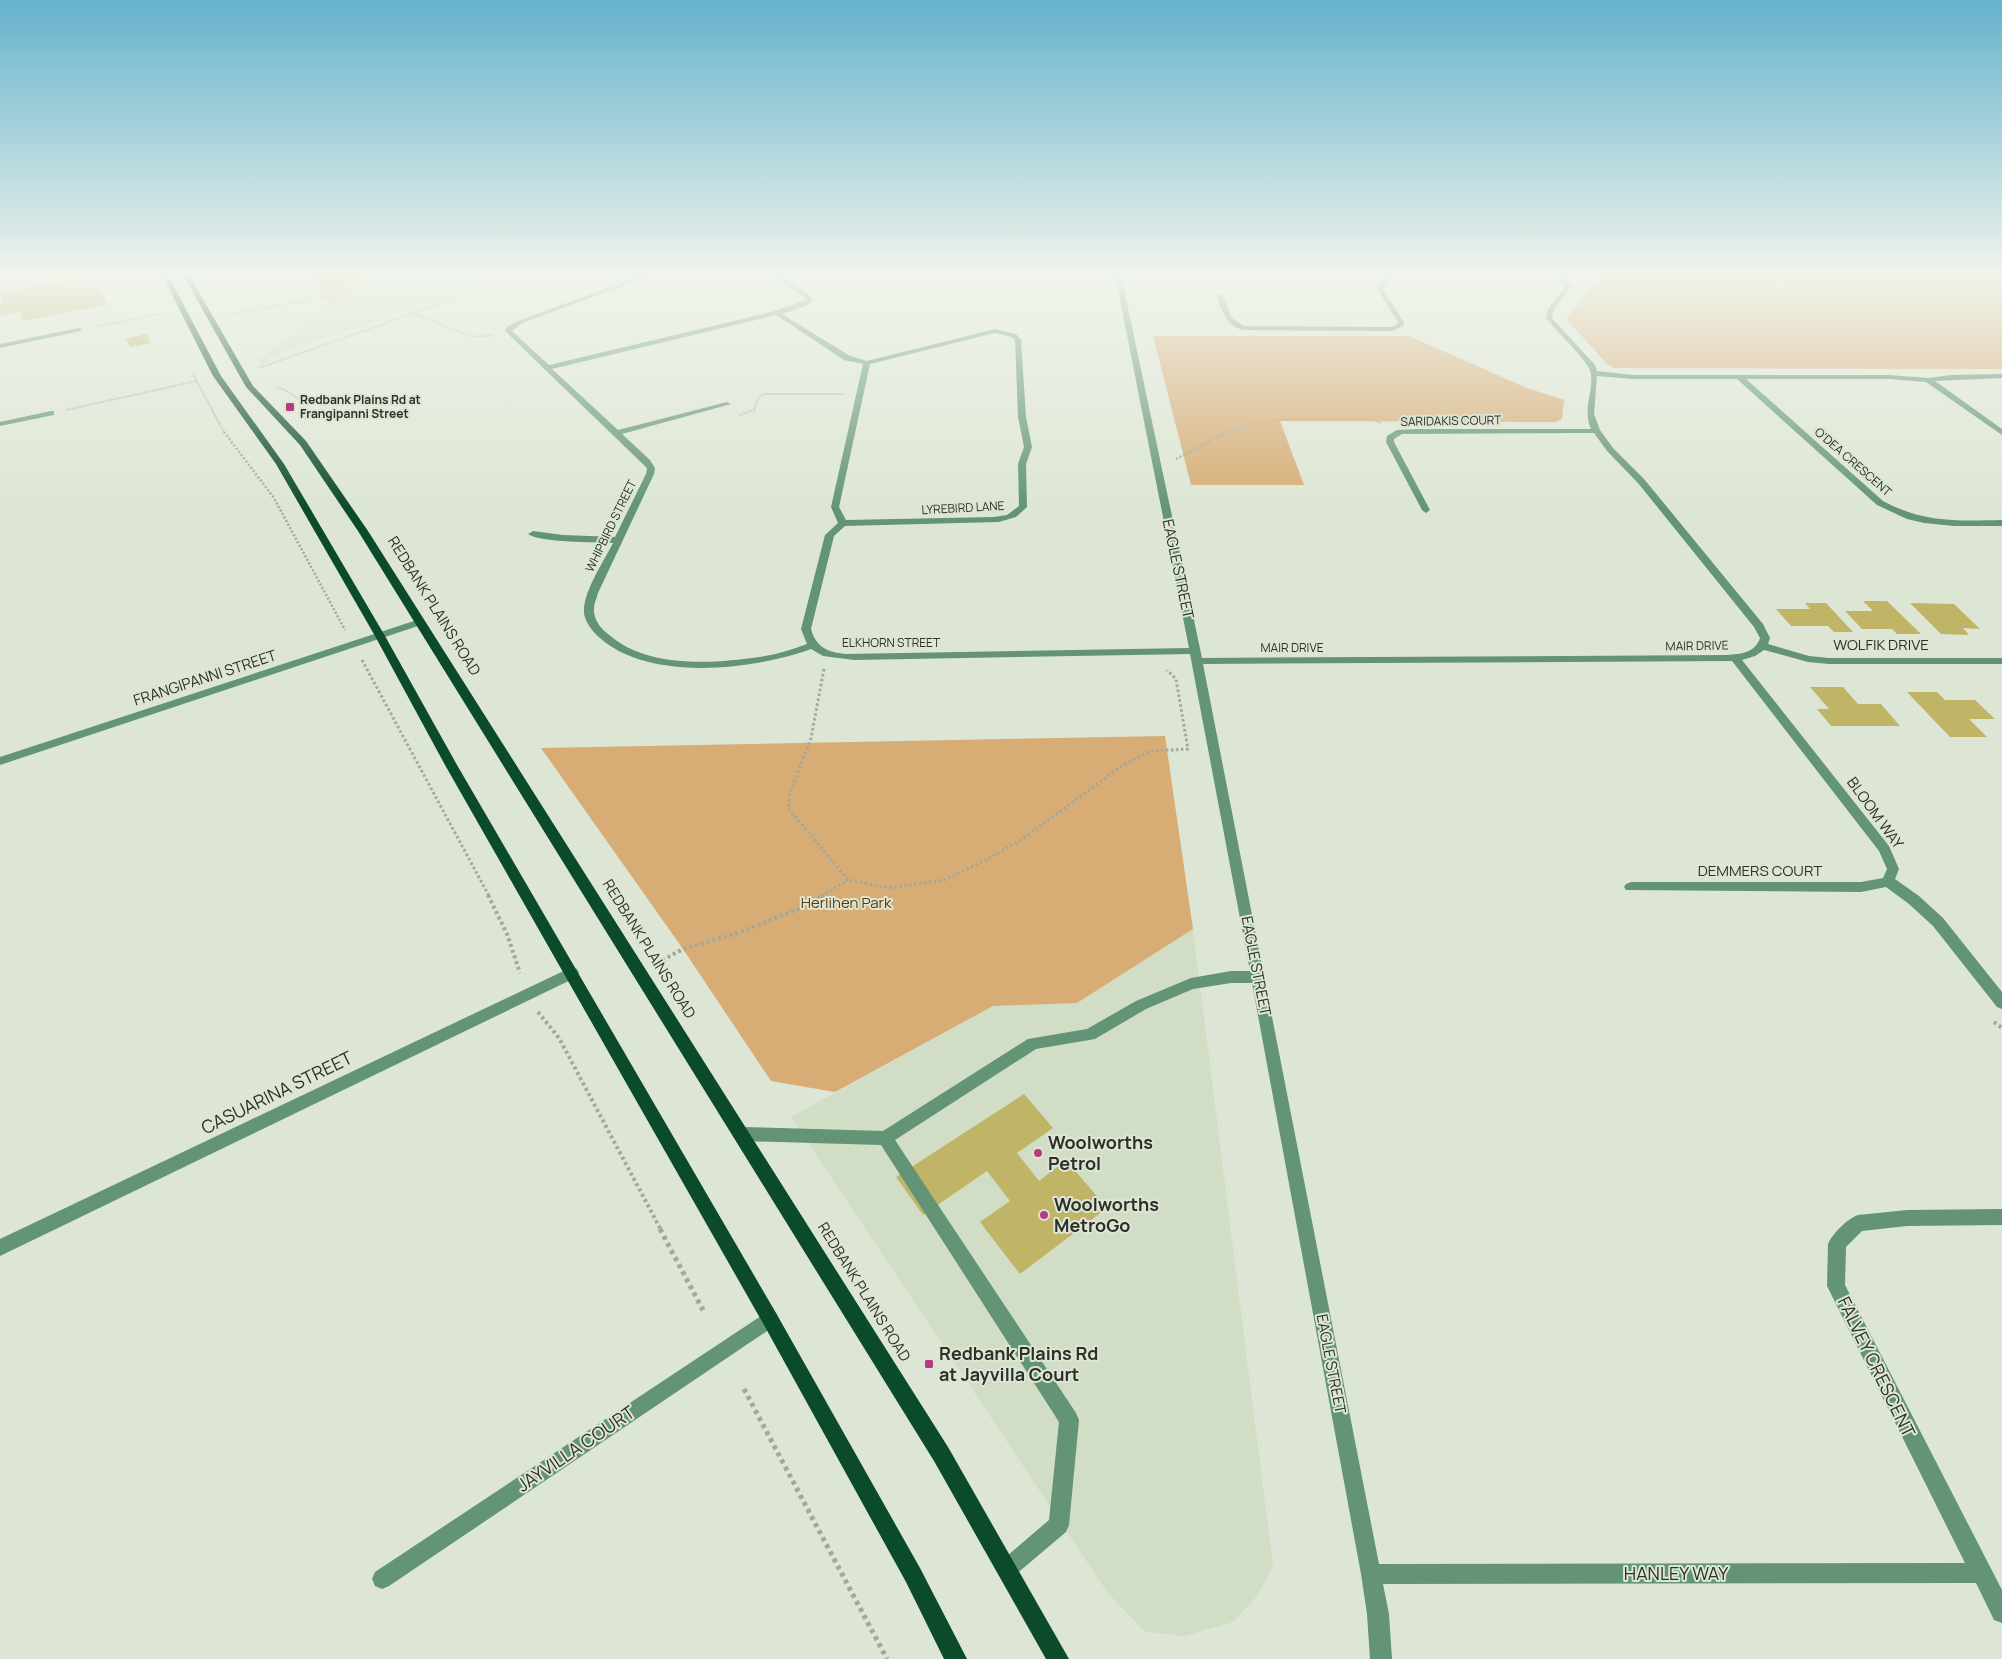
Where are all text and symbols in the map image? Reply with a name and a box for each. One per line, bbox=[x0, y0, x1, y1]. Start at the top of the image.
place label: Redbank Plains Rd at Frangipanni Street bbox=[300, 391, 421, 422]
marker: Redbank Plains Rd at Frangipanni Street bbox=[284, 401, 296, 413]
street label: SARIDAKIS COURT bbox=[1400, 411, 1502, 430]
street label: O'DEA CRESCENT bbox=[1811, 423, 1896, 500]
street label: WHIPBIRD STREET bbox=[581, 476, 641, 575]
street label: LYREBIRD LANE bbox=[921, 497, 1005, 518]
street label: EAGLE STREET bbox=[1158, 517, 1199, 621]
street label: REDBANK PLAINS ROAD bbox=[383, 532, 486, 679]
street label: ELKHORN STREET bbox=[842, 634, 941, 651]
street label: WOLFIK DRIVE bbox=[1833, 634, 1929, 655]
street label: MAIR DRIVE bbox=[1665, 636, 1729, 655]
street label: MAIR DRIVE bbox=[1261, 639, 1324, 656]
street label: FRANGIPANNI STREET bbox=[131, 644, 279, 711]
street label: BLOOM WAY bbox=[1842, 773, 1909, 853]
street label: DEMMERS COURT bbox=[1698, 860, 1822, 881]
street label: REDBANK PLAINS ROAD bbox=[598, 875, 701, 1022]
park label: Herlihen Park bbox=[801, 892, 892, 913]
street label: EAGLE STREET bbox=[1237, 914, 1276, 1018]
street label: CASUARINA STREET bbox=[197, 1045, 356, 1139]
place label: Woolworths Petrol bbox=[1048, 1130, 1153, 1175]
marker: Woolworths Petrol bbox=[1032, 1147, 1044, 1159]
place label: Woolworths MetroGo bbox=[1054, 1192, 1159, 1237]
marker: Woolworths MetroGo bbox=[1038, 1209, 1050, 1221]
street label: REDBANK PLAINS ROAD bbox=[813, 1218, 916, 1365]
street label: FALVEY CRESCENT bbox=[1832, 1292, 1921, 1441]
street label: EAGLE STREET bbox=[1312, 1312, 1351, 1416]
place label: Redbank Plains Rd at Jayvilla Court bbox=[939, 1341, 1098, 1386]
marker: Redbank Plains Rd at Jayvilla Court bbox=[923, 1358, 935, 1370]
street label: JAYVILLA COURT bbox=[512, 1400, 639, 1497]
street label: HANLEY WAY bbox=[1624, 1561, 1729, 1585]

